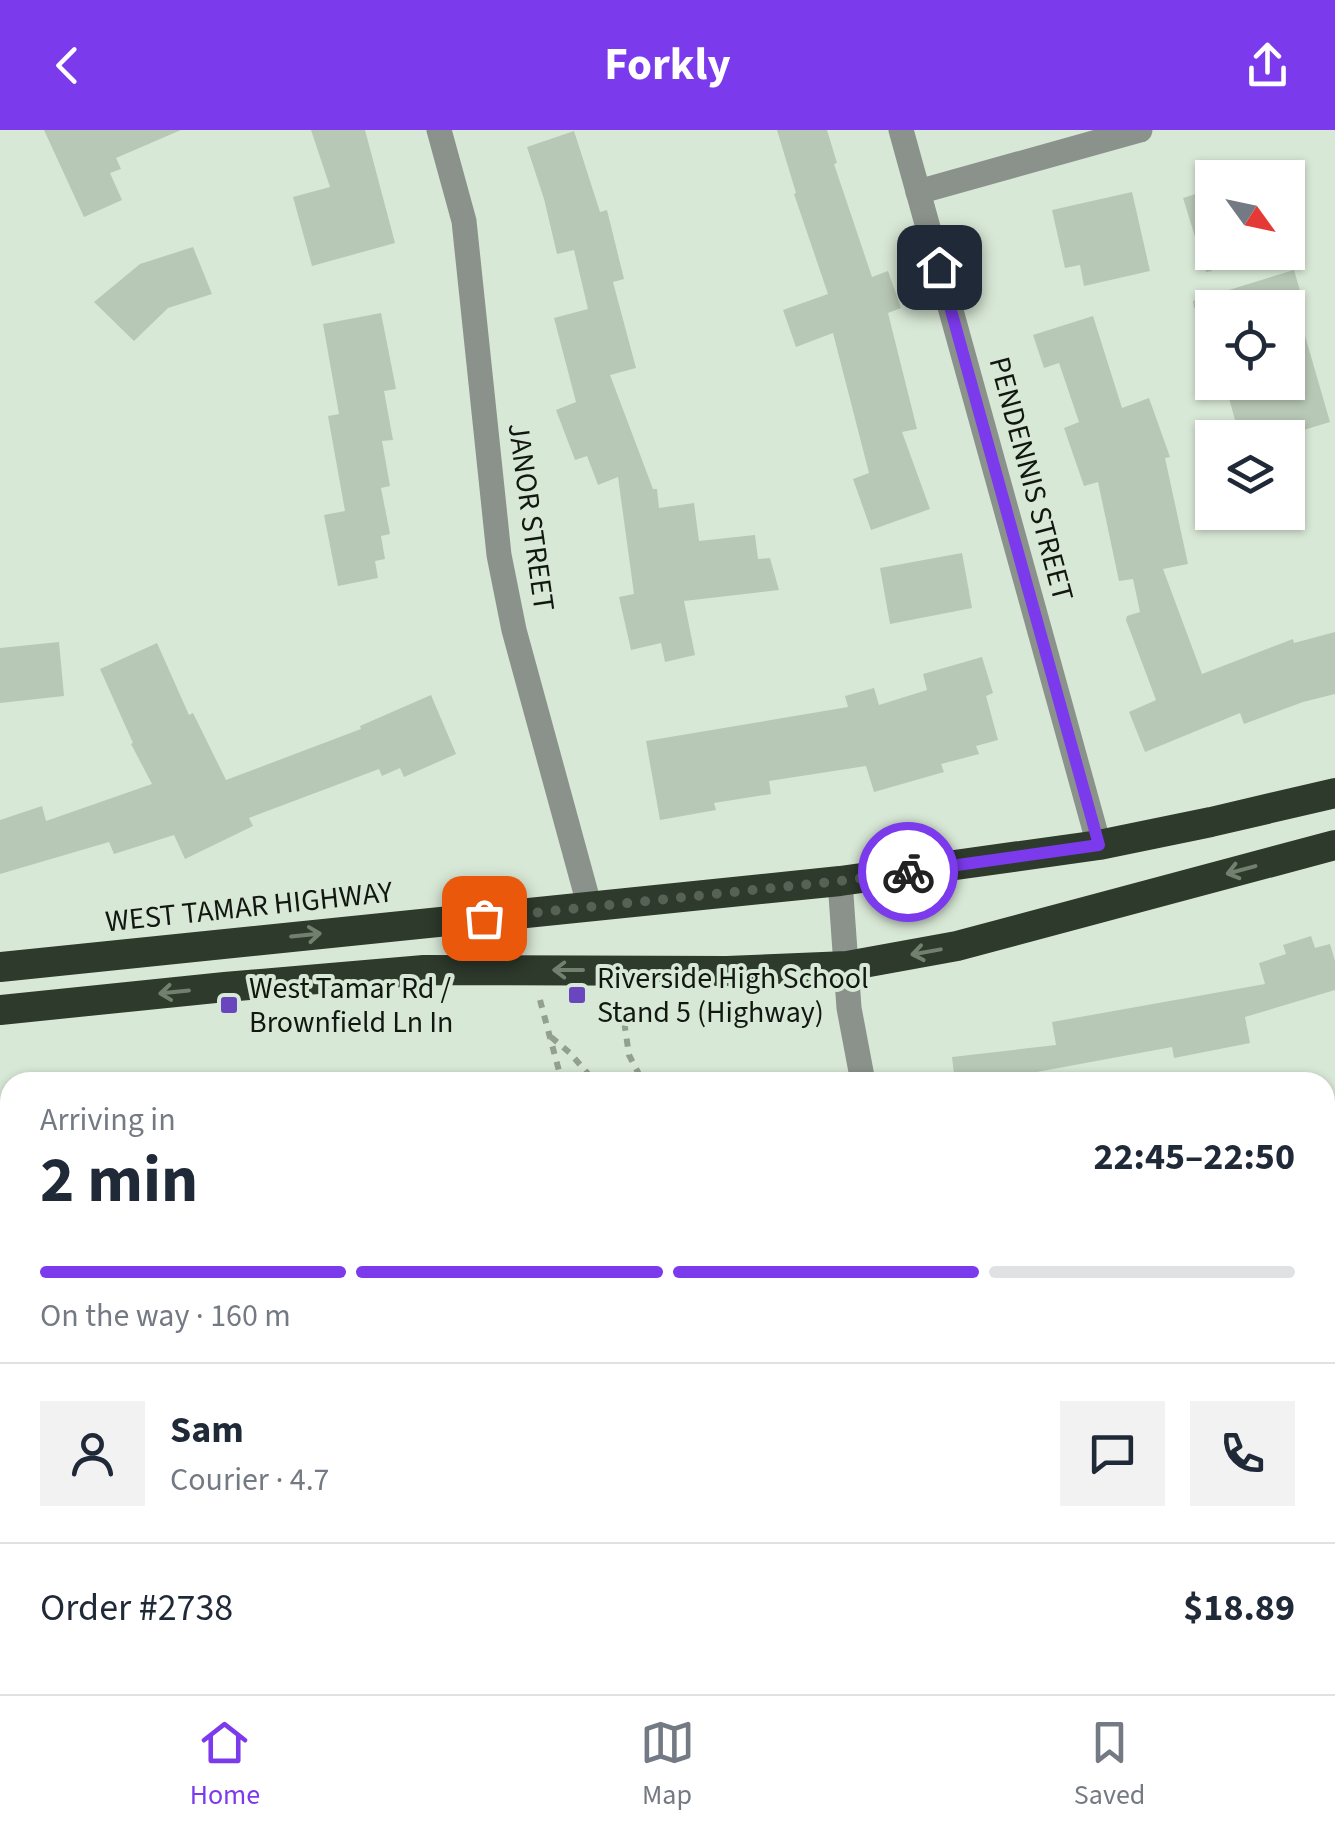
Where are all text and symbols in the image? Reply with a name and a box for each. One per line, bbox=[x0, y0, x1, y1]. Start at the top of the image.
text: Forkly bbox=[604, 33, 731, 97]
icon: back bbox=[40, 38, 95, 93]
icon: share bbox=[1240, 38, 1295, 93]
north arrow bbox=[1195, 160, 1305, 270]
map controls bbox=[1195, 160, 1305, 530]
pin bbox=[897, 225, 982, 310]
icon: home bbox=[912, 240, 967, 295]
button: locate bbox=[1195, 290, 1305, 400]
street label: PENDENNIS STREET bbox=[978, 352, 1084, 606]
street label: JANOR STREET bbox=[497, 420, 565, 614]
button: layers bbox=[1195, 420, 1305, 530]
courier bbox=[858, 822, 958, 922]
icon: bike bbox=[881, 845, 936, 900]
one-way arrow bbox=[1226, 861, 1257, 880]
street label: WEST TAMAR HIGHWAY bbox=[103, 870, 395, 943]
pin bbox=[442, 876, 527, 961]
icon: bag bbox=[457, 891, 512, 946]
one-way arrow bbox=[289, 925, 321, 944]
one-way arrow bbox=[911, 943, 943, 962]
place label: Riverside High School Stand 5 (Highway) bbox=[597, 957, 869, 1034]
one-way arrow bbox=[552, 960, 584, 980]
place label: West Tamar Rd / Brownfield Ln In bbox=[249, 967, 454, 1044]
one-way arrow bbox=[158, 983, 190, 1002]
marker: Riverside High School Stand 5 (Highway) bbox=[566, 984, 588, 1006]
marker: West Tamar Rd / Brownfield Ln In bbox=[218, 994, 240, 1016]
text: Arriving in bbox=[40, 1097, 176, 1143]
text: 22:45–22:50 bbox=[1093, 1130, 1295, 1184]
text: 2 min bbox=[40, 1134, 198, 1227]
text: On the way · 160 m bbox=[40, 1293, 291, 1339]
button: person bbox=[40, 1401, 145, 1506]
button: chat bbox=[1060, 1401, 1165, 1506]
button: phone bbox=[1190, 1401, 1295, 1506]
text: Sam bbox=[170, 1403, 244, 1457]
text: Courier · 4.7 bbox=[170, 1457, 330, 1503]
text: Order #2738 bbox=[40, 1581, 233, 1635]
text: $18.89 bbox=[1183, 1581, 1295, 1635]
tab: Home bbox=[190, 1715, 260, 1815]
tab: Map bbox=[640, 1715, 695, 1815]
tab: Saved bbox=[1074, 1715, 1145, 1815]

